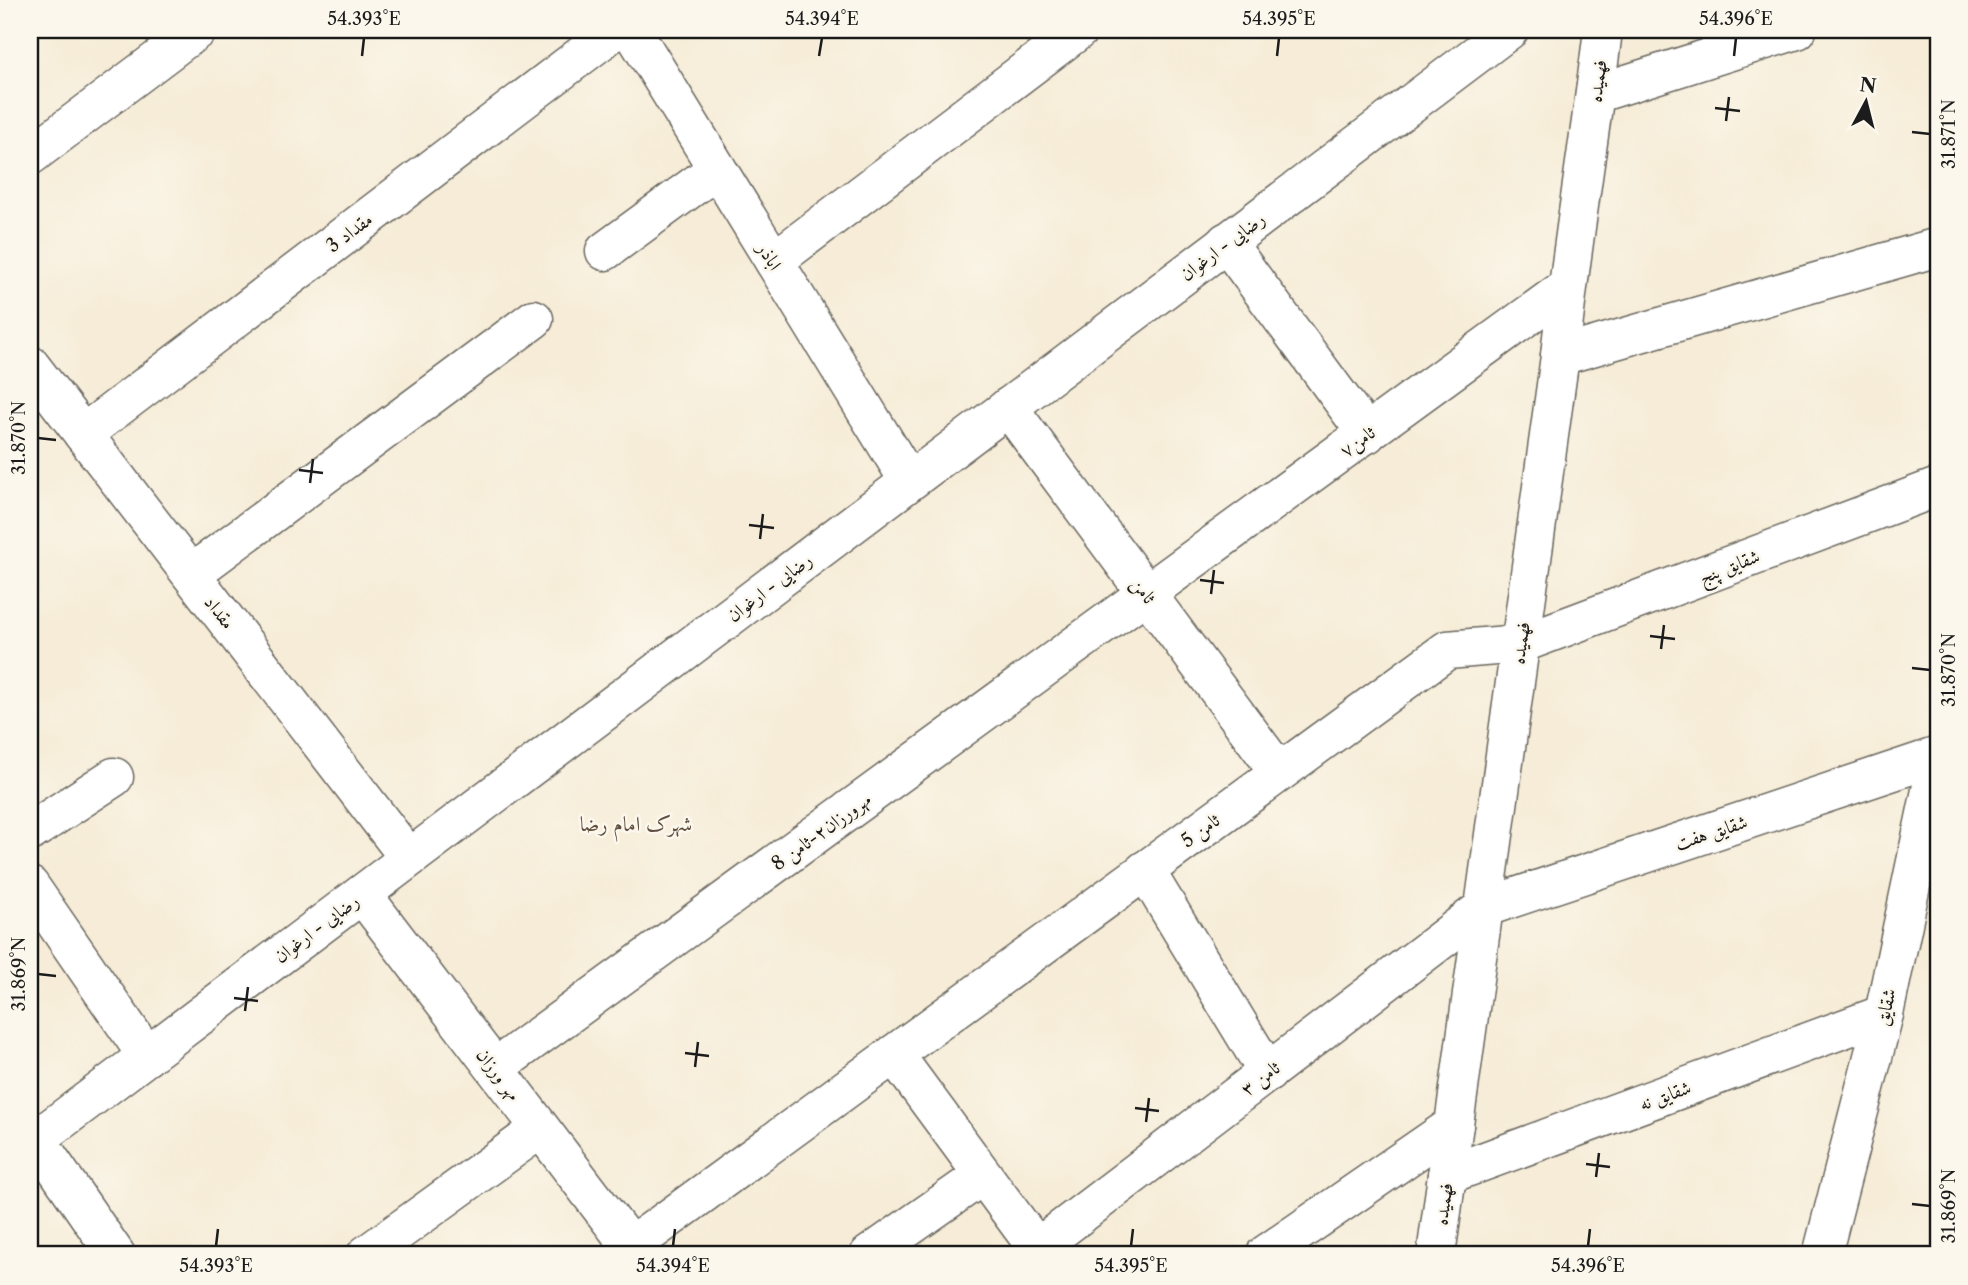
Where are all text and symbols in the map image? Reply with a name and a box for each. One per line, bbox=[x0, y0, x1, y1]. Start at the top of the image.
text: 54.393°E bbox=[327, 8, 401, 30]
text: 54.394°E bbox=[785, 8, 859, 30]
text: 54.395°E bbox=[1242, 8, 1316, 30]
text: 54.396°E bbox=[1699, 8, 1773, 30]
street label: فهمیده bbox=[1583, 59, 1611, 104]
north arrow bbox=[1832, 66, 1902, 136]
text: N bbox=[1858, 73, 1878, 98]
text: 31.871°N bbox=[1938, 99, 1960, 169]
street label: رضایی - ارغوان bbox=[1175, 207, 1270, 287]
street label: مقداد 3 bbox=[322, 208, 377, 257]
street label: اباذر bbox=[751, 237, 787, 274]
text: 31.870°N bbox=[8, 401, 30, 475]
street label: ثامن۷ bbox=[1335, 421, 1381, 464]
street label: شقایق پنج bbox=[1695, 544, 1765, 594]
street label: رضایی - ارغوان bbox=[722, 548, 817, 628]
street label: ثامن bbox=[1125, 573, 1161, 610]
street label: مقداد bbox=[199, 591, 240, 634]
street label: فهمیده bbox=[1506, 620, 1535, 666]
text: 31.870°N bbox=[1938, 633, 1960, 707]
street label: مهرورزان۲-ثامن 8 bbox=[767, 788, 877, 877]
street label: ثامن 5 bbox=[1176, 808, 1226, 854]
street label: شقایق هفت bbox=[1672, 810, 1751, 856]
district label: شهرک امام رضا bbox=[580, 811, 692, 842]
street label: رضایی - ارغوان bbox=[269, 889, 364, 969]
text: 31.869°N bbox=[8, 936, 30, 1011]
street label: شقایق bbox=[1870, 986, 1902, 1028]
street label: مهر ورزان bbox=[471, 1044, 526, 1106]
street label: ثامن ۳ bbox=[1236, 1056, 1286, 1102]
street label: شقایق نه bbox=[1636, 1076, 1695, 1116]
text: 31.869°N bbox=[1938, 1168, 1960, 1243]
street label: فهمیده bbox=[1429, 1181, 1458, 1227]
text: 54.393°E bbox=[179, 1255, 253, 1277]
text: 54.394°E bbox=[636, 1255, 710, 1277]
text: 54.395°E bbox=[1094, 1255, 1168, 1277]
text: 54.396°E bbox=[1551, 1255, 1625, 1277]

